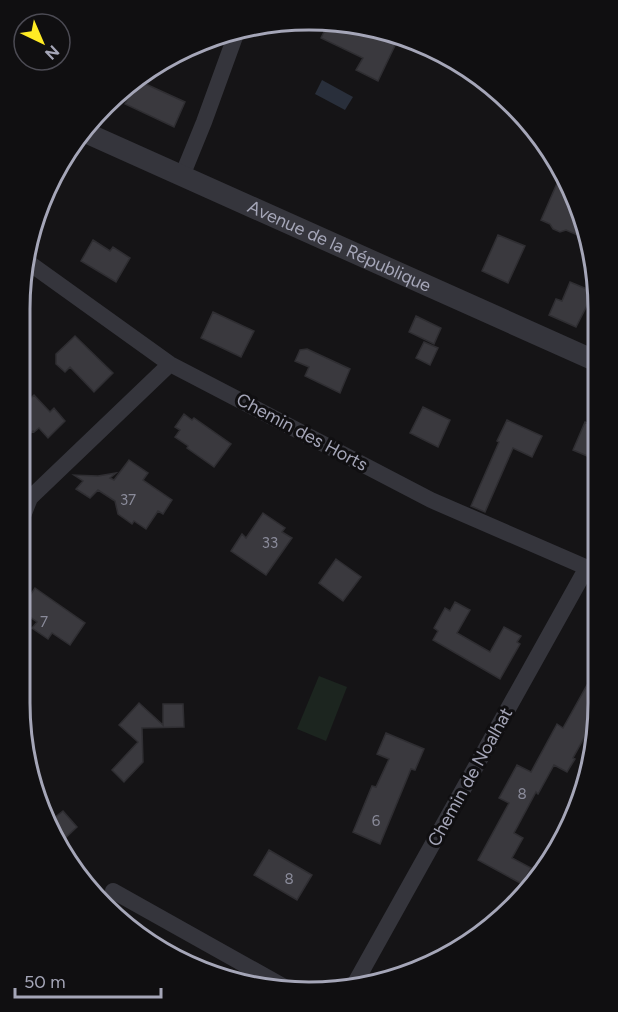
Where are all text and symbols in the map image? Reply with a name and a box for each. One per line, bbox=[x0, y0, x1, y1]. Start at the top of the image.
north arrow bbox=[12, 12, 72, 72]
text: N bbox=[41, 41, 63, 64]
street label: Avenue de la République bbox=[244, 196, 435, 297]
street label: Chemin des Horts bbox=[233, 388, 371, 476]
house number: 37 bbox=[120, 491, 136, 509]
house number: 33 bbox=[262, 534, 278, 552]
house number: 7 bbox=[40, 613, 48, 631]
street label: Chemin de Noalhat bbox=[423, 704, 517, 850]
house number: 8 bbox=[517, 785, 527, 803]
house number: 6 bbox=[372, 812, 381, 830]
house number: 8 bbox=[284, 870, 294, 888]
scale bar bbox=[15, 961, 160, 999]
text: 50 m bbox=[24, 971, 66, 993]

